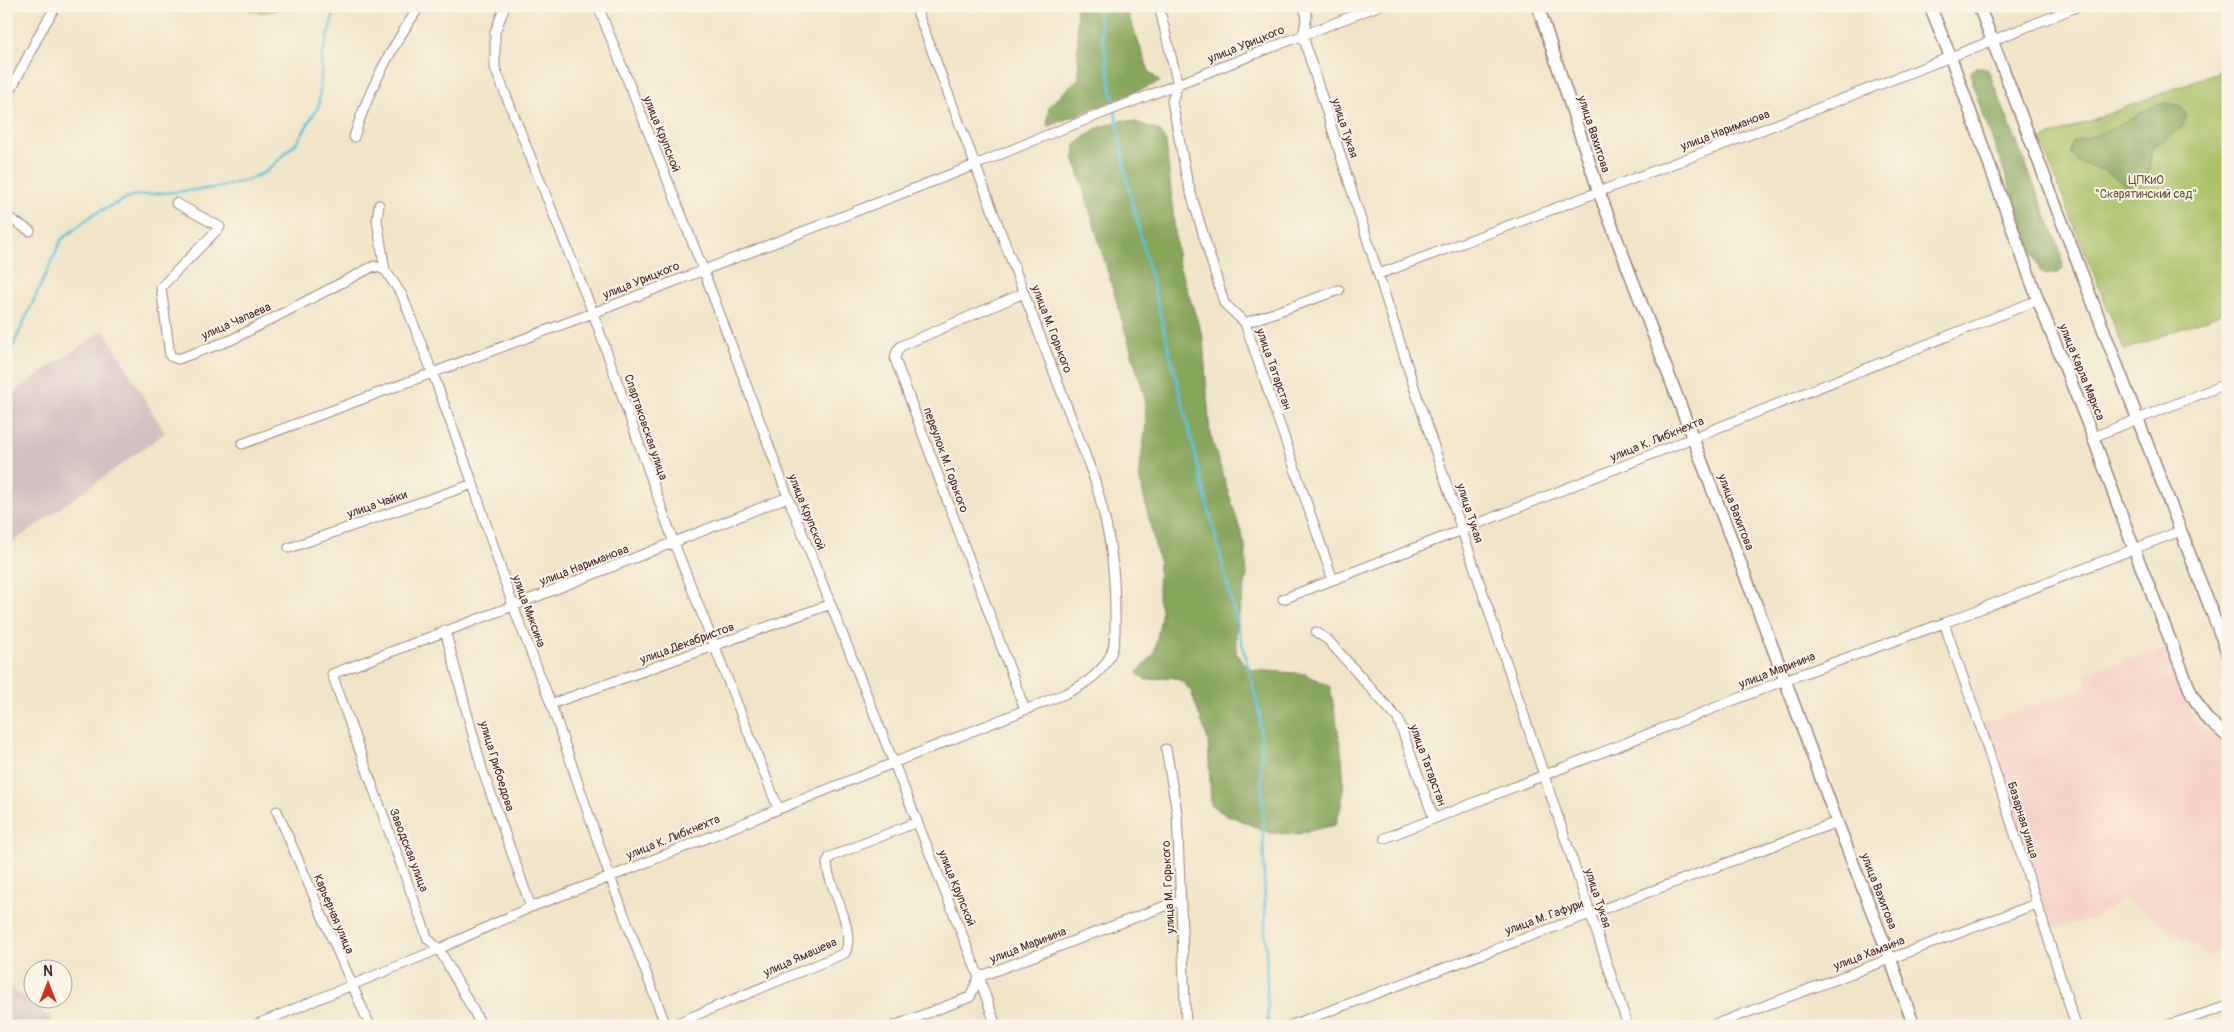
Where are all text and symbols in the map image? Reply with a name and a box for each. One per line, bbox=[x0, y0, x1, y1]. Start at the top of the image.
street label: улица Урицкого bbox=[1205, 22, 1287, 67]
street label: улица Крупской bbox=[639, 93, 684, 175]
street label: улица Вахитова bbox=[1574, 93, 1613, 175]
street label: улица Тукая bbox=[1328, 96, 1361, 160]
street label: улица Нариманова bbox=[1678, 106, 1772, 155]
park label: ЦПКиО "Скарятинский сад" bbox=[2095, 173, 2197, 202]
street label: улица Урицкого bbox=[600, 258, 682, 303]
street label: улица М. Горького bbox=[1028, 282, 1075, 376]
street label: улица Чапаева bbox=[198, 299, 274, 344]
street label: улица Карла Маркса bbox=[2055, 321, 2108, 423]
street label: улица Татарстан bbox=[1252, 325, 1295, 412]
street label: Спартаковская улица bbox=[620, 372, 671, 482]
street label: переулок М. Горького bbox=[920, 406, 972, 515]
street label: улица К. Либкнехта bbox=[1607, 414, 1707, 465]
street label: улица Крупской bbox=[784, 471, 829, 553]
street label: улица Вахитова bbox=[1714, 471, 1757, 553]
street label: улица Тукая bbox=[1453, 481, 1486, 545]
street label: улица Чайки bbox=[344, 487, 410, 522]
street label: улица Нариманова bbox=[537, 541, 631, 590]
street label: улица Миксина bbox=[508, 572, 549, 650]
street label: улица Декабристов bbox=[637, 619, 736, 668]
street label: улица Маринина bbox=[1736, 649, 1818, 692]
street label: улица Грибоедова bbox=[475, 718, 517, 813]
street label: улица Татарстан bbox=[1406, 722, 1449, 808]
street label: Базарная улица bbox=[2004, 780, 2041, 861]
street label: Заводская улица bbox=[386, 806, 432, 894]
street label: улица К. Либкнехта bbox=[623, 812, 723, 863]
street label: улица М. Горького bbox=[1159, 840, 1178, 935]
street label: улица Крупской bbox=[934, 847, 979, 929]
street label: улица Вахитова bbox=[1857, 850, 1900, 932]
street label: улица Тукая bbox=[1581, 866, 1614, 930]
street label: Карьерная улица bbox=[310, 872, 357, 957]
street label: улица М. Гафури bbox=[1502, 896, 1586, 939]
street label: улица Маринина bbox=[987, 924, 1069, 967]
street label: улица Хамзина bbox=[1830, 933, 1907, 974]
street label: улица Ямашева bbox=[760, 934, 840, 981]
north arrow bbox=[22, 960, 72, 1010]
text: N bbox=[43, 963, 53, 980]

